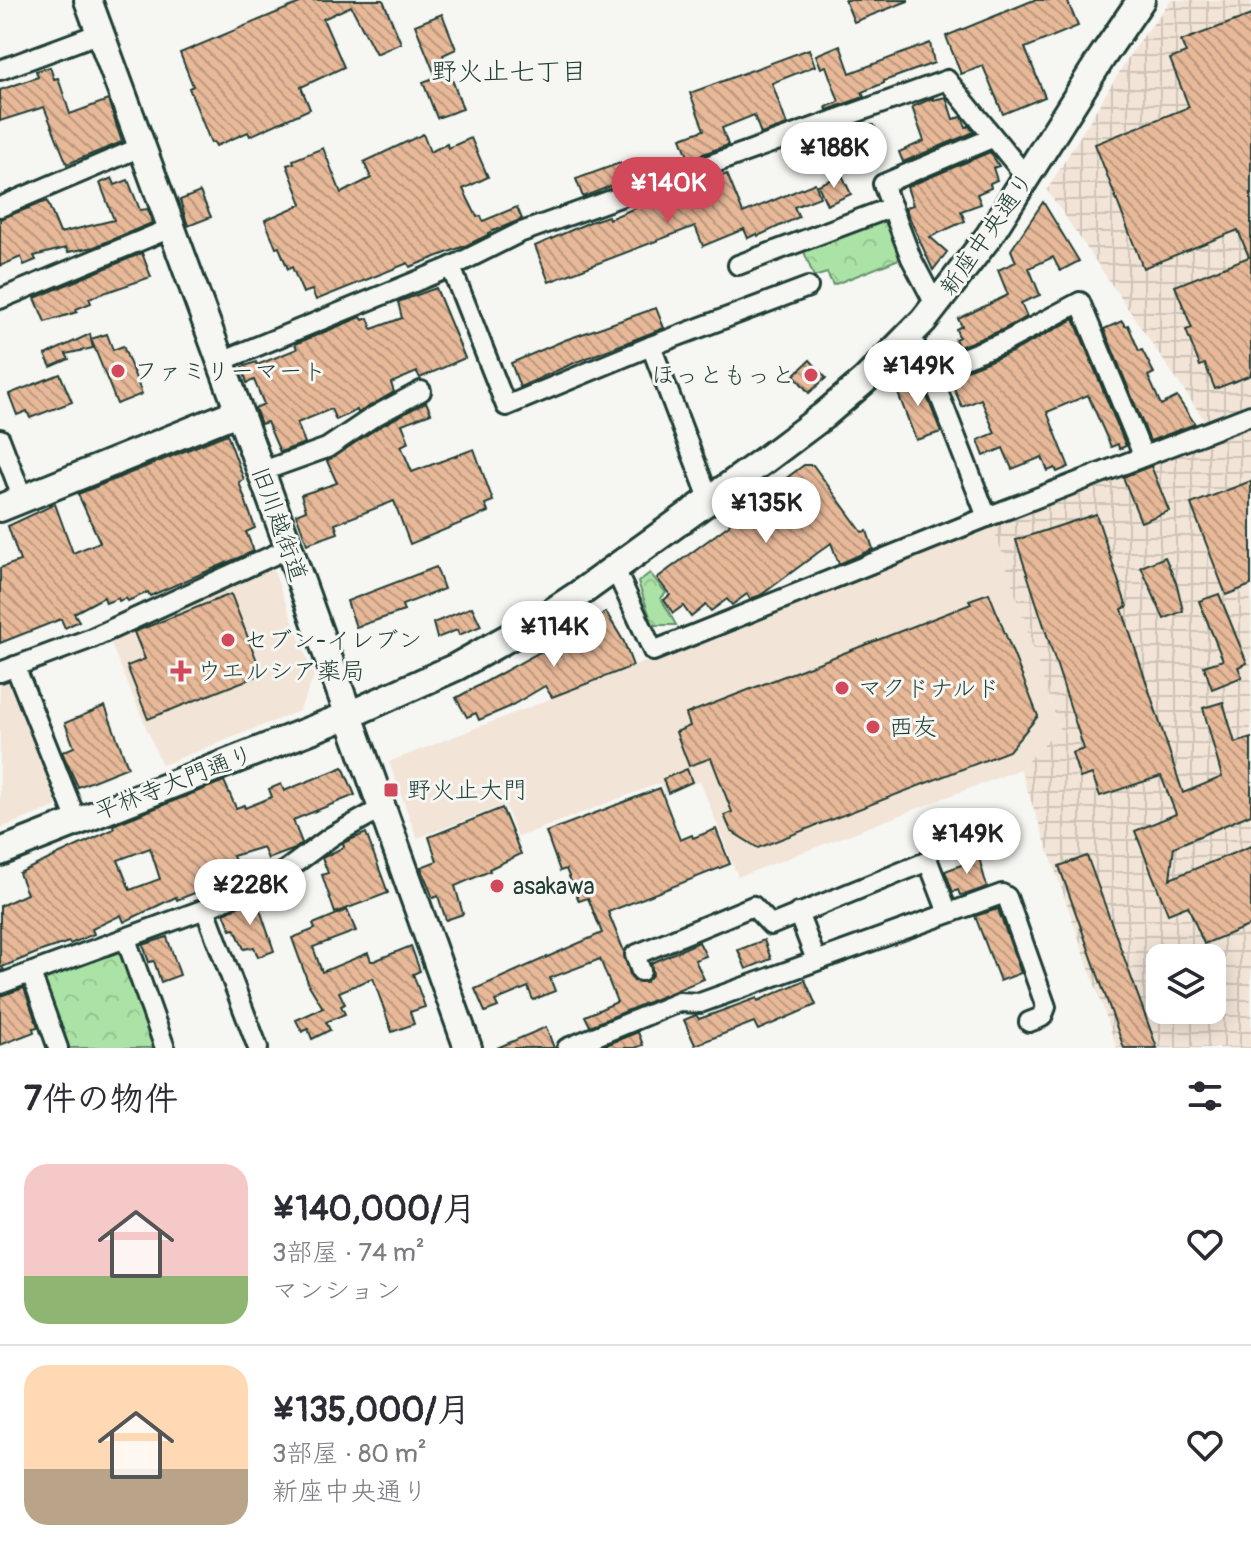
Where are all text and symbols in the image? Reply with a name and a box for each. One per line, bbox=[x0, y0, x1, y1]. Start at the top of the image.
district label: 野火止七丁目 bbox=[431, 56, 587, 88]
pin: ¥188K bbox=[778, 122, 890, 190]
text: ¥188K bbox=[799, 132, 869, 164]
pin: ¥140K bbox=[612, 157, 724, 225]
text: ¥140K bbox=[630, 167, 706, 199]
street label: 新座中央通り bbox=[934, 167, 1040, 301]
pin: ¥149K bbox=[862, 340, 974, 408]
text: ¥149K bbox=[882, 350, 954, 382]
place label: ファミリーマート bbox=[134, 357, 326, 386]
place label: ほっともっと bbox=[651, 361, 795, 390]
marker: ファミリーマート bbox=[109, 362, 127, 380]
marker: ほっともっと bbox=[802, 366, 820, 384]
street label: 旧川越街道 bbox=[245, 463, 313, 585]
pin: ¥135K bbox=[710, 477, 822, 545]
text: ¥135K bbox=[730, 487, 802, 519]
pin: ¥114K bbox=[498, 601, 610, 669]
text: ¥114K bbox=[519, 611, 589, 643]
place label: セブン-イレブン bbox=[244, 626, 422, 655]
marker: セブン-イレブン bbox=[219, 631, 237, 649]
place label: ウエルシア薬局 bbox=[197, 657, 365, 686]
marker: ウエルシア薬局 bbox=[172, 662, 190, 680]
place label: マクドナルド bbox=[858, 674, 1000, 703]
marker: マクドナルド bbox=[833, 679, 851, 697]
place label: 西友 bbox=[889, 713, 937, 742]
marker: 西友 bbox=[864, 718, 882, 736]
street label: 平林寺大門通り bbox=[90, 739, 258, 827]
place label: 野火止大門 bbox=[407, 776, 527, 805]
marker: 野火止大門 bbox=[382, 781, 400, 799]
pin: ¥149K bbox=[911, 808, 1023, 876]
text: ¥149K bbox=[931, 818, 1003, 850]
pin: ¥228K bbox=[194, 859, 306, 927]
text: ¥228K bbox=[212, 869, 288, 901]
place label: asakawa bbox=[513, 872, 595, 901]
marker: asakawa bbox=[488, 877, 506, 895]
map controls bbox=[1146, 944, 1226, 1024]
button: layers bbox=[1146, 944, 1226, 1024]
icon: filters bbox=[1183, 1074, 1227, 1118]
text: 7件の物件 bbox=[24, 1078, 178, 1121]
text: ¥140,000/月 bbox=[272, 1188, 476, 1231]
icon: home bbox=[88, 1196, 184, 1292]
icon: heart bbox=[1183, 1222, 1227, 1266]
text: 3部屋 · 74 m² bbox=[272, 1237, 425, 1269]
text: マンション bbox=[272, 1275, 401, 1307]
text: ¥135,000/月 bbox=[272, 1389, 471, 1432]
icon: home bbox=[88, 1397, 184, 1493]
icon: heart bbox=[1183, 1423, 1227, 1467]
text: 3部屋 · 80 m² bbox=[272, 1438, 427, 1470]
text: 新座中央通り bbox=[272, 1476, 428, 1508]

